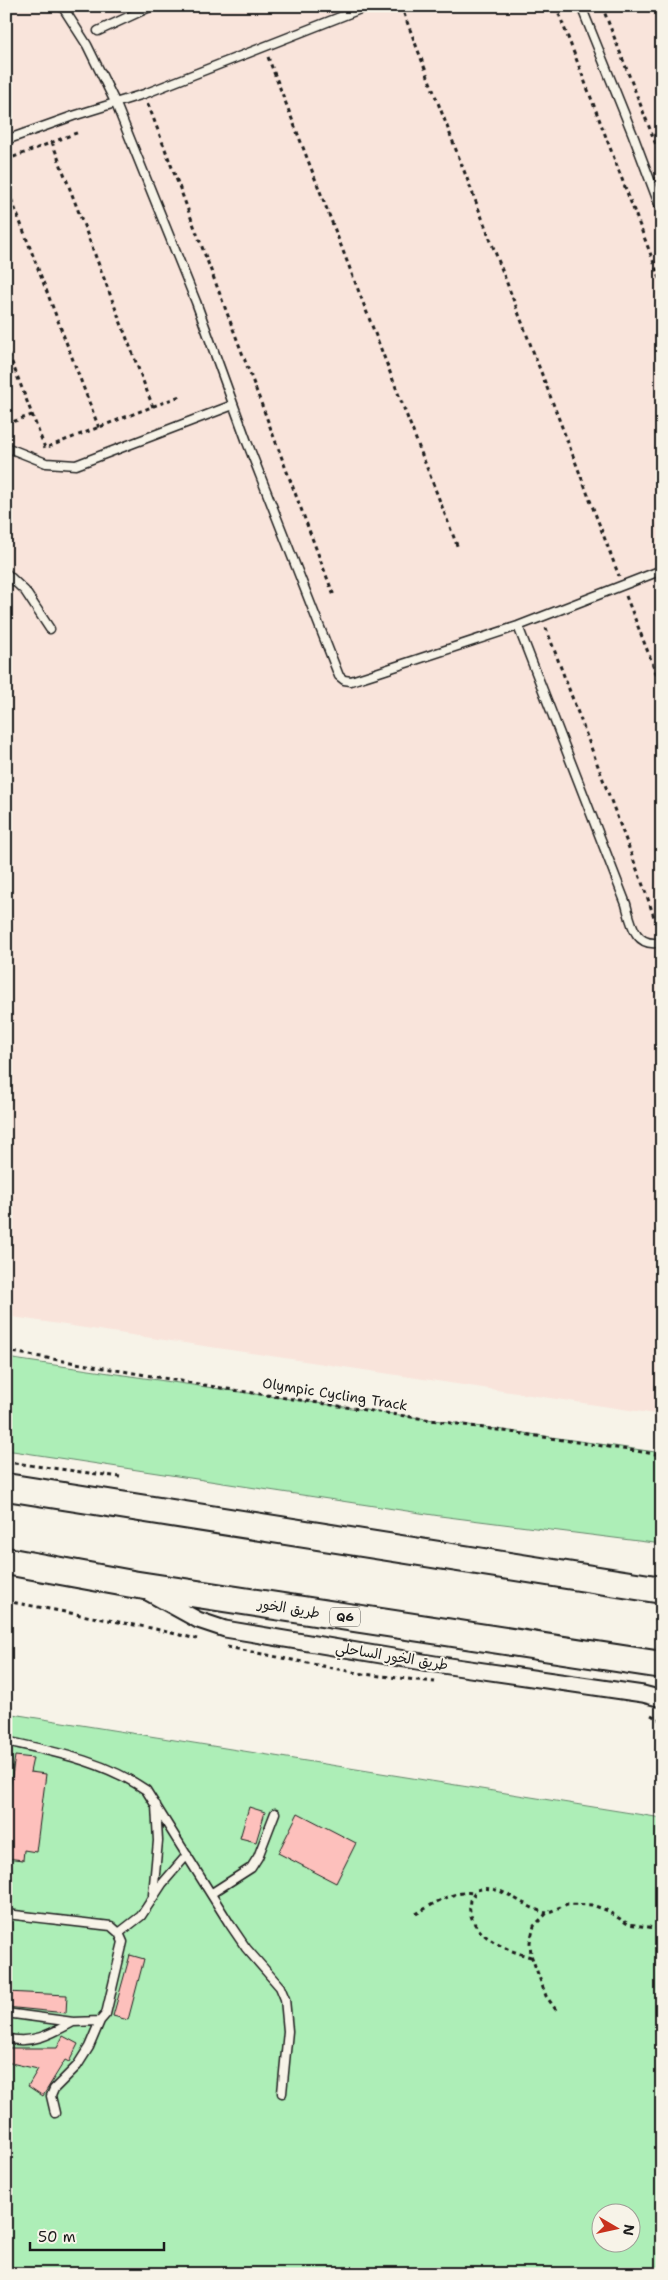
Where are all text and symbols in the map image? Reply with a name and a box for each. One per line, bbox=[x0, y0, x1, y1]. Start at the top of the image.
street label: Olympic Cycling Track bbox=[261, 1374, 409, 1414]
street label: طريق الخور bbox=[256, 1594, 321, 1622]
road number: Q6 bbox=[330, 1608, 360, 1626]
street label: طريق الخور الساحلي bbox=[334, 1638, 450, 1678]
north arrow bbox=[590, 2202, 640, 2252]
scale bar bbox=[30, 2220, 164, 2252]
text: N bbox=[619, 2223, 639, 2237]
text: 50 m bbox=[38, 2227, 76, 2247]

